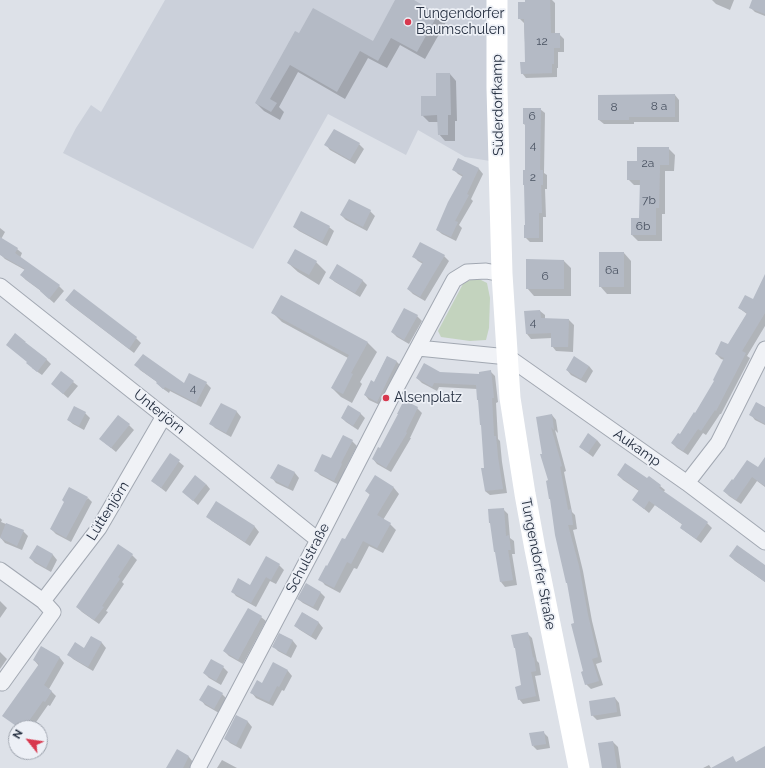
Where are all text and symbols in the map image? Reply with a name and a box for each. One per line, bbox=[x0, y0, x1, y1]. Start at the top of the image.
place label: Tungendorfer Baumschulen bbox=[416, 6, 505, 38]
marker: Tungendorfer Baumschulen bbox=[403, 17, 413, 27]
house number: 12 bbox=[536, 34, 548, 48]
street label: Süderdorfkamp bbox=[489, 54, 507, 156]
house number: 8 a bbox=[651, 99, 667, 113]
house number: 8 bbox=[610, 100, 618, 114]
house number: 6 bbox=[528, 109, 536, 123]
house number: 4 bbox=[530, 138, 536, 152]
house number: 2a bbox=[642, 156, 654, 170]
house number: 2 bbox=[530, 170, 536, 184]
house number: 7b bbox=[642, 193, 656, 207]
house number: 6b bbox=[636, 219, 650, 233]
house number: 6a bbox=[605, 263, 619, 277]
house number: 6 bbox=[541, 269, 549, 283]
house number: 4 bbox=[530, 315, 536, 329]
house number: 4 bbox=[190, 381, 196, 395]
street label: Unterjörn bbox=[130, 386, 188, 438]
place label: Alsenplatz bbox=[394, 390, 462, 406]
marker: Alsenplatz bbox=[381, 393, 391, 403]
street label: Aukamp bbox=[610, 426, 664, 470]
street label: Lüttenjörn bbox=[83, 478, 133, 544]
street label: Tungendorfer Straße bbox=[517, 497, 559, 631]
street label: Schulstraße bbox=[283, 520, 333, 596]
north arrow bbox=[8, 720, 48, 760]
text: N bbox=[10, 727, 26, 741]

